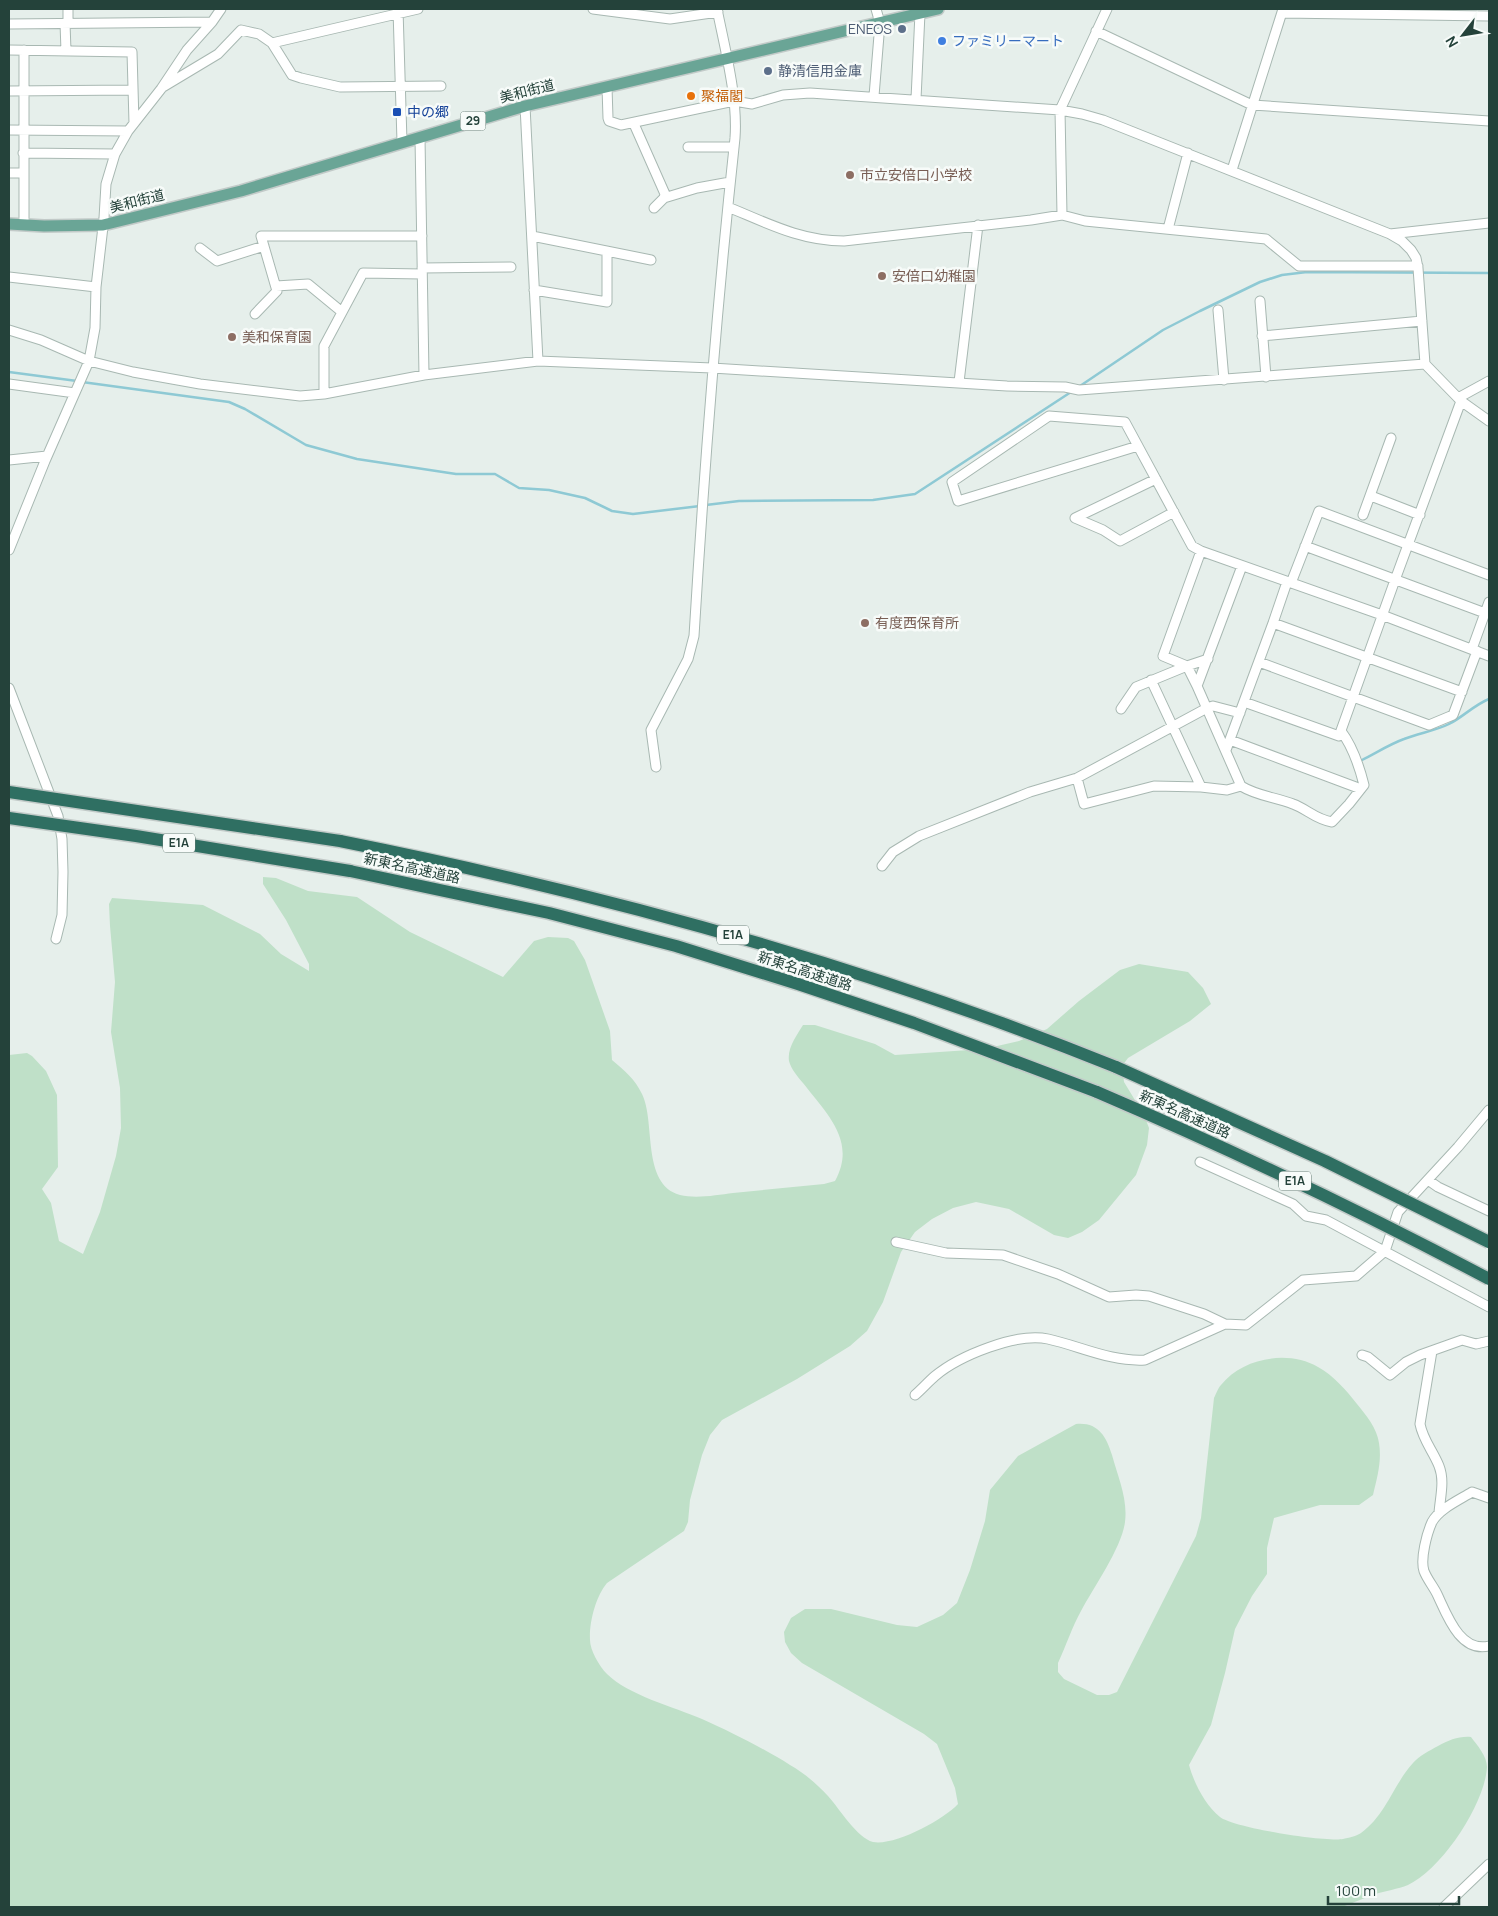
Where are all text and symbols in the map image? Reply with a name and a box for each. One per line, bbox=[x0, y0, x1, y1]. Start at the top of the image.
north arrow bbox=[1438, 10, 1488, 60]
place label: ENEOS bbox=[848, 19, 892, 38]
marker: ENEOS bbox=[896, 23, 908, 35]
place label: ファミリーマート bbox=[952, 31, 1064, 50]
text: N bbox=[1441, 33, 1462, 51]
marker: ファミリーマート bbox=[936, 35, 948, 47]
place label: 静清信用金庫 bbox=[778, 61, 862, 80]
marker: 静清信用金庫 bbox=[762, 65, 774, 77]
street label: 美和街道 bbox=[497, 75, 556, 107]
place label: 聚福閣 bbox=[701, 86, 743, 105]
marker: 聚福閣 bbox=[685, 90, 697, 102]
place label: 中の郷 bbox=[407, 102, 449, 121]
marker: 中の郷 bbox=[391, 106, 403, 118]
road number: 29 bbox=[460, 112, 486, 130]
place label: 市立安倍口小学校 bbox=[860, 165, 972, 184]
marker: 市立安倍口小学校 bbox=[844, 169, 856, 181]
street label: 美和街道 bbox=[107, 185, 166, 217]
place label: 安倍口幼稚園 bbox=[892, 266, 976, 285]
marker: 安倍口幼稚園 bbox=[876, 270, 888, 282]
place label: 美和保育園 bbox=[242, 327, 312, 346]
marker: 美和保育園 bbox=[226, 331, 238, 343]
place label: 有度西保育所 bbox=[875, 613, 959, 632]
marker: 有度西保育所 bbox=[859, 617, 871, 629]
road number: E1A bbox=[163, 834, 195, 852]
street label: 新東名高速道路 bbox=[362, 848, 462, 887]
road number: E1A bbox=[717, 926, 749, 944]
street label: 新東名高速道路 bbox=[756, 946, 855, 995]
street label: 新東名高速道路 bbox=[1137, 1085, 1234, 1142]
road number: E1A bbox=[1279, 1172, 1311, 1190]
scale bar bbox=[1328, 1874, 1459, 1906]
text: 100 m bbox=[1336, 1880, 1376, 1901]

